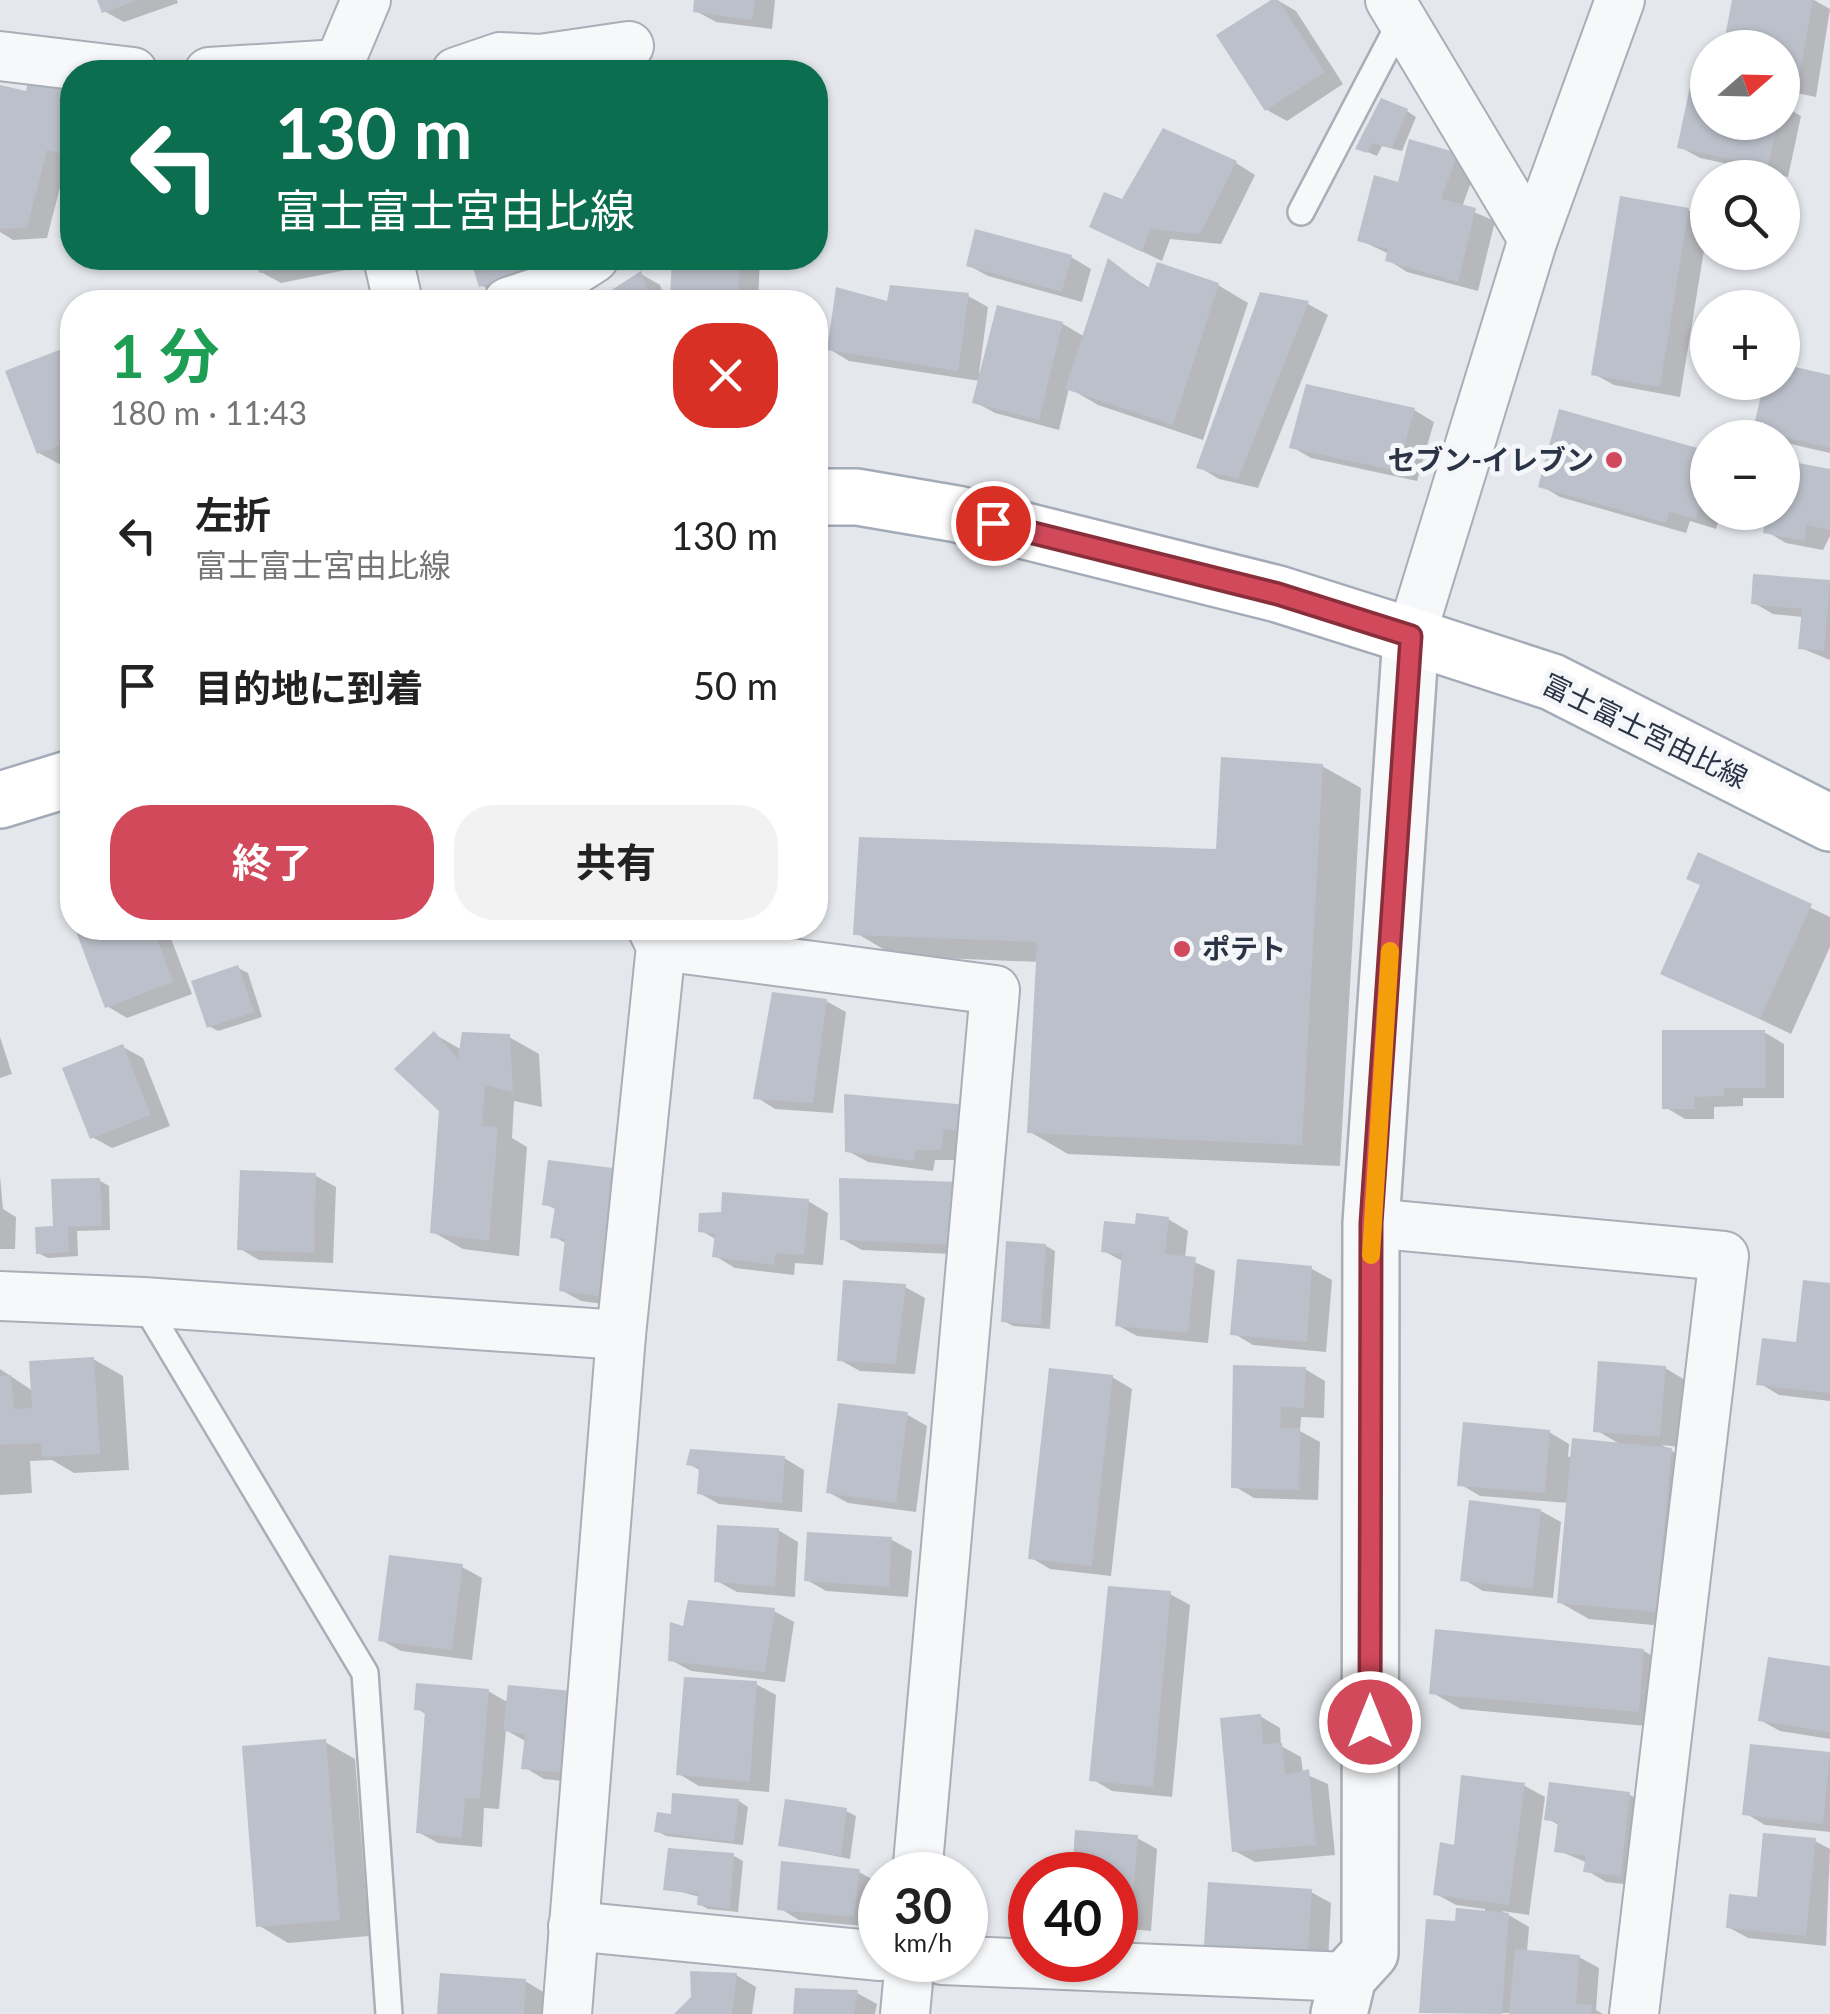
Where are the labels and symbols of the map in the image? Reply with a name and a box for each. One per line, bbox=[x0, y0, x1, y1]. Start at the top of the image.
north arrow bbox=[1690, 30, 1800, 140]
place label: セブン-イレブン bbox=[1388, 442, 1594, 476]
marker: セブン-イレブン bbox=[1603, 449, 1625, 471]
pin bbox=[951, 481, 1036, 566]
street label: 富士富士宮由比線 bbox=[1537, 666, 1754, 794]
place label: ポテト bbox=[1202, 931, 1286, 965]
marker: ポテト bbox=[1171, 938, 1193, 960]
position arrow bbox=[1318, 1670, 1422, 1774]
speed limit sign: 40 bbox=[1008, 1852, 1138, 1982]

